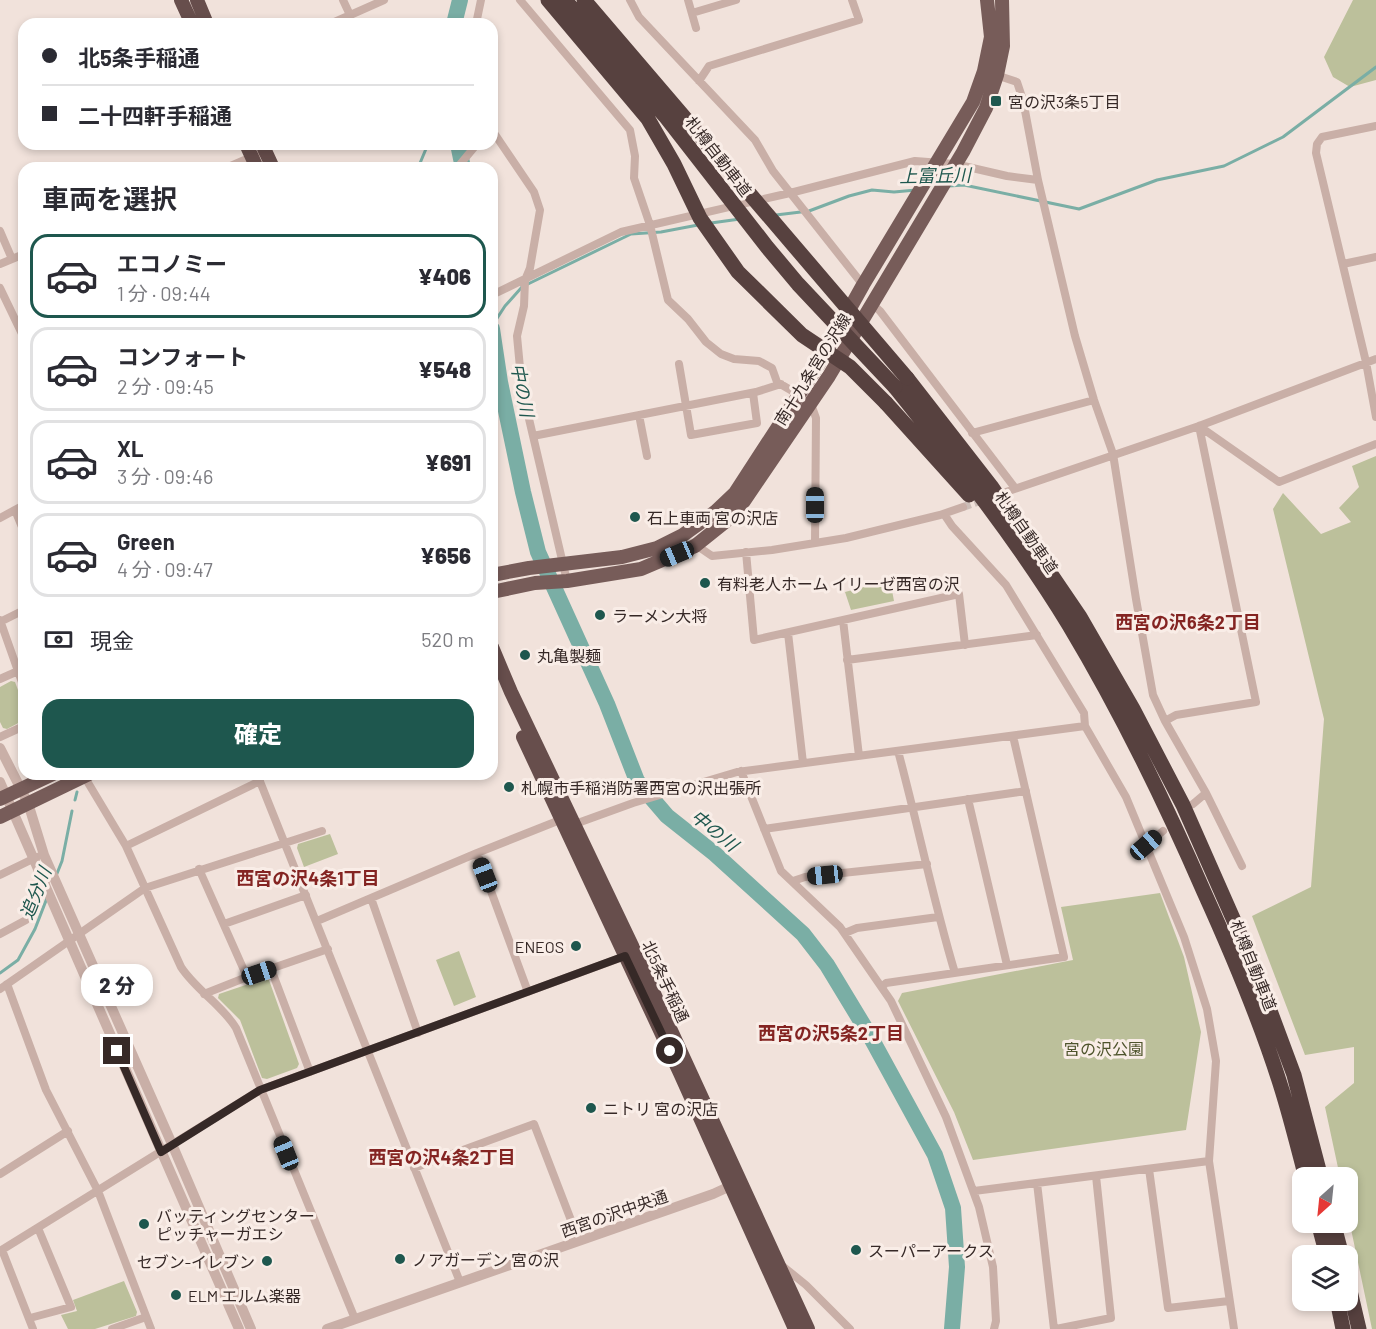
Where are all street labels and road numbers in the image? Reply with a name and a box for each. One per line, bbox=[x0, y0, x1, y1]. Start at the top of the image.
street label: 札樽自動車道 bbox=[682, 112, 756, 200]
street label: 南十九条宮の沢線 bbox=[770, 310, 854, 428]
street label: 札樽自動車道 bbox=[992, 487, 1062, 577]
street label: 札樽自動車道 bbox=[1227, 917, 1281, 1013]
street label: 北5条手稲通 bbox=[639, 937, 693, 1025]
street label: 西宮の沢中央通 bbox=[558, 1186, 670, 1240]

